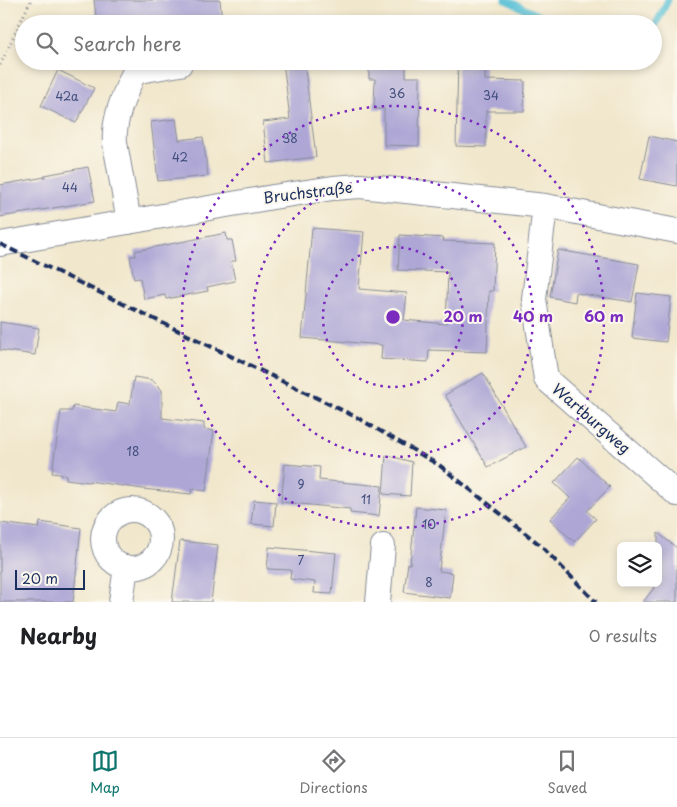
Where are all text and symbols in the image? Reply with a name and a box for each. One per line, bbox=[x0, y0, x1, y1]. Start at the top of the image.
search box bbox=[15, 15, 662, 70]
icon: search bbox=[33, 29, 61, 57]
text: Search here bbox=[73, 29, 182, 57]
house number: 36 bbox=[389, 84, 405, 102]
house number: 34 bbox=[483, 86, 499, 104]
house number: 42a bbox=[55, 87, 79, 105]
house number: 38 bbox=[282, 129, 298, 147]
house number: 42 bbox=[172, 148, 188, 166]
street label: Bruchstraße bbox=[262, 175, 354, 208]
house number: 44 bbox=[62, 178, 78, 196]
text: 20 m bbox=[444, 304, 482, 327]
text: 40 m bbox=[513, 304, 553, 327]
text: 60 m bbox=[584, 304, 624, 327]
centre of rings bbox=[384, 308, 402, 326]
street label: Wartburgweg bbox=[548, 377, 636, 459]
house number: 18 bbox=[127, 442, 139, 460]
house number: 9 bbox=[297, 475, 305, 493]
house number: 11 bbox=[361, 490, 371, 508]
house number: 10 bbox=[422, 515, 436, 533]
map controls bbox=[617, 542, 662, 587]
button: layers bbox=[617, 542, 662, 587]
house number: 7 bbox=[298, 551, 305, 569]
scale bar bbox=[15, 567, 85, 590]
text: 20 m bbox=[22, 568, 58, 589]
house number: 8 bbox=[425, 573, 433, 591]
text: Nearby bbox=[20, 619, 97, 651]
text: 0 results bbox=[589, 623, 657, 647]
tab: Map bbox=[90, 747, 120, 798]
tab: Directions bbox=[300, 747, 368, 798]
tab: Saved bbox=[547, 747, 587, 798]

